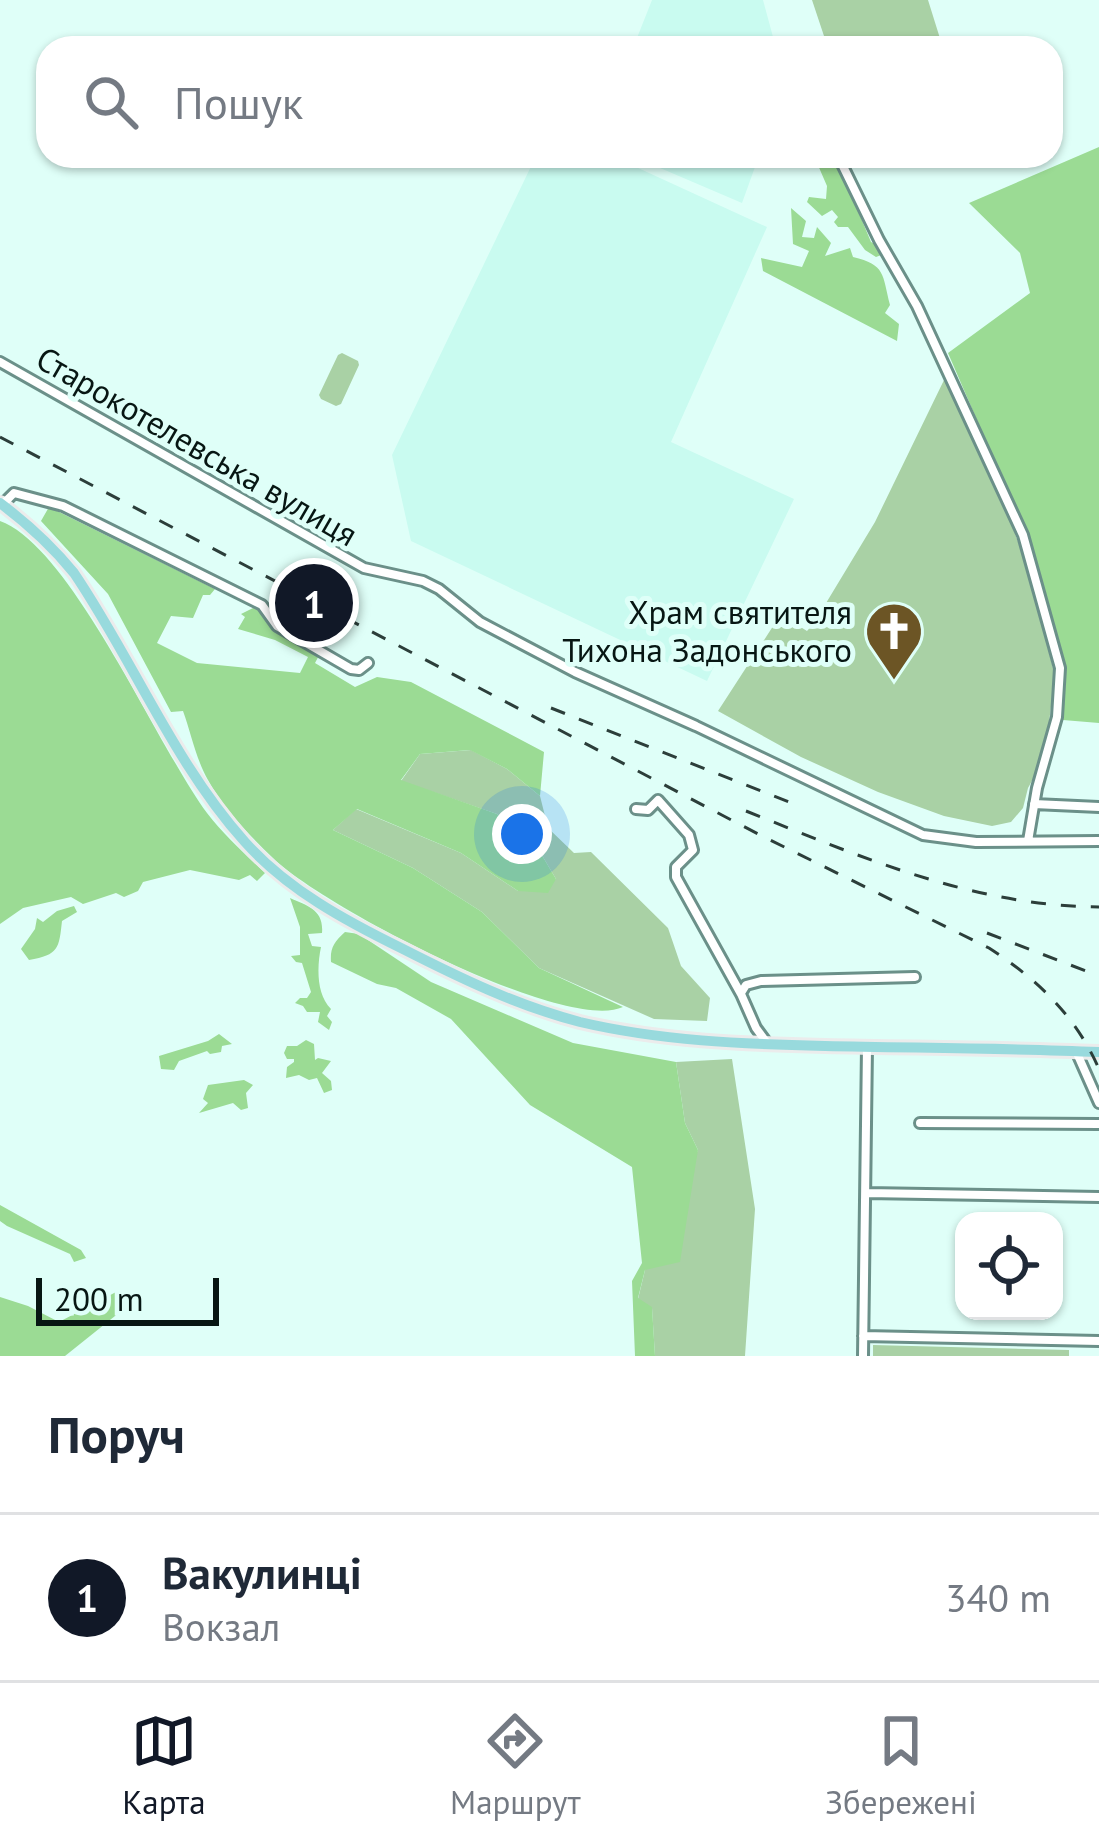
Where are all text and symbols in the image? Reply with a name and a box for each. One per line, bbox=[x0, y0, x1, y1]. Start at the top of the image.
search box bbox=[36, 36, 1063, 168]
icon: search bbox=[78, 69, 144, 135]
text: Пошук bbox=[174, 73, 303, 131]
street label: Старокотелевська вулиця bbox=[29, 336, 366, 555]
pin: 1 bbox=[275, 558, 353, 648]
place label: Храм святителя Тихона Задонського bbox=[562, 590, 852, 671]
church icon: Храм святителя Тихона Задонського bbox=[863, 600, 925, 682]
your location bbox=[492, 804, 552, 864]
map controls bbox=[955, 1212, 1063, 1320]
button: locate bbox=[955, 1212, 1063, 1320]
scale bar bbox=[36, 1272, 219, 1325]
text: 200 m bbox=[54, 1277, 144, 1320]
text: Поруч bbox=[48, 1401, 185, 1467]
text: Вакулинці bbox=[162, 1543, 362, 1601]
text: 1 bbox=[76, 1572, 98, 1623]
text: 340 m bbox=[945, 1572, 1051, 1623]
text: Вокзал bbox=[162, 1601, 280, 1652]
tab: Карта bbox=[122, 1708, 206, 1823]
tab: Маршрут bbox=[450, 1708, 581, 1823]
tab: Збережені bbox=[825, 1708, 977, 1823]

